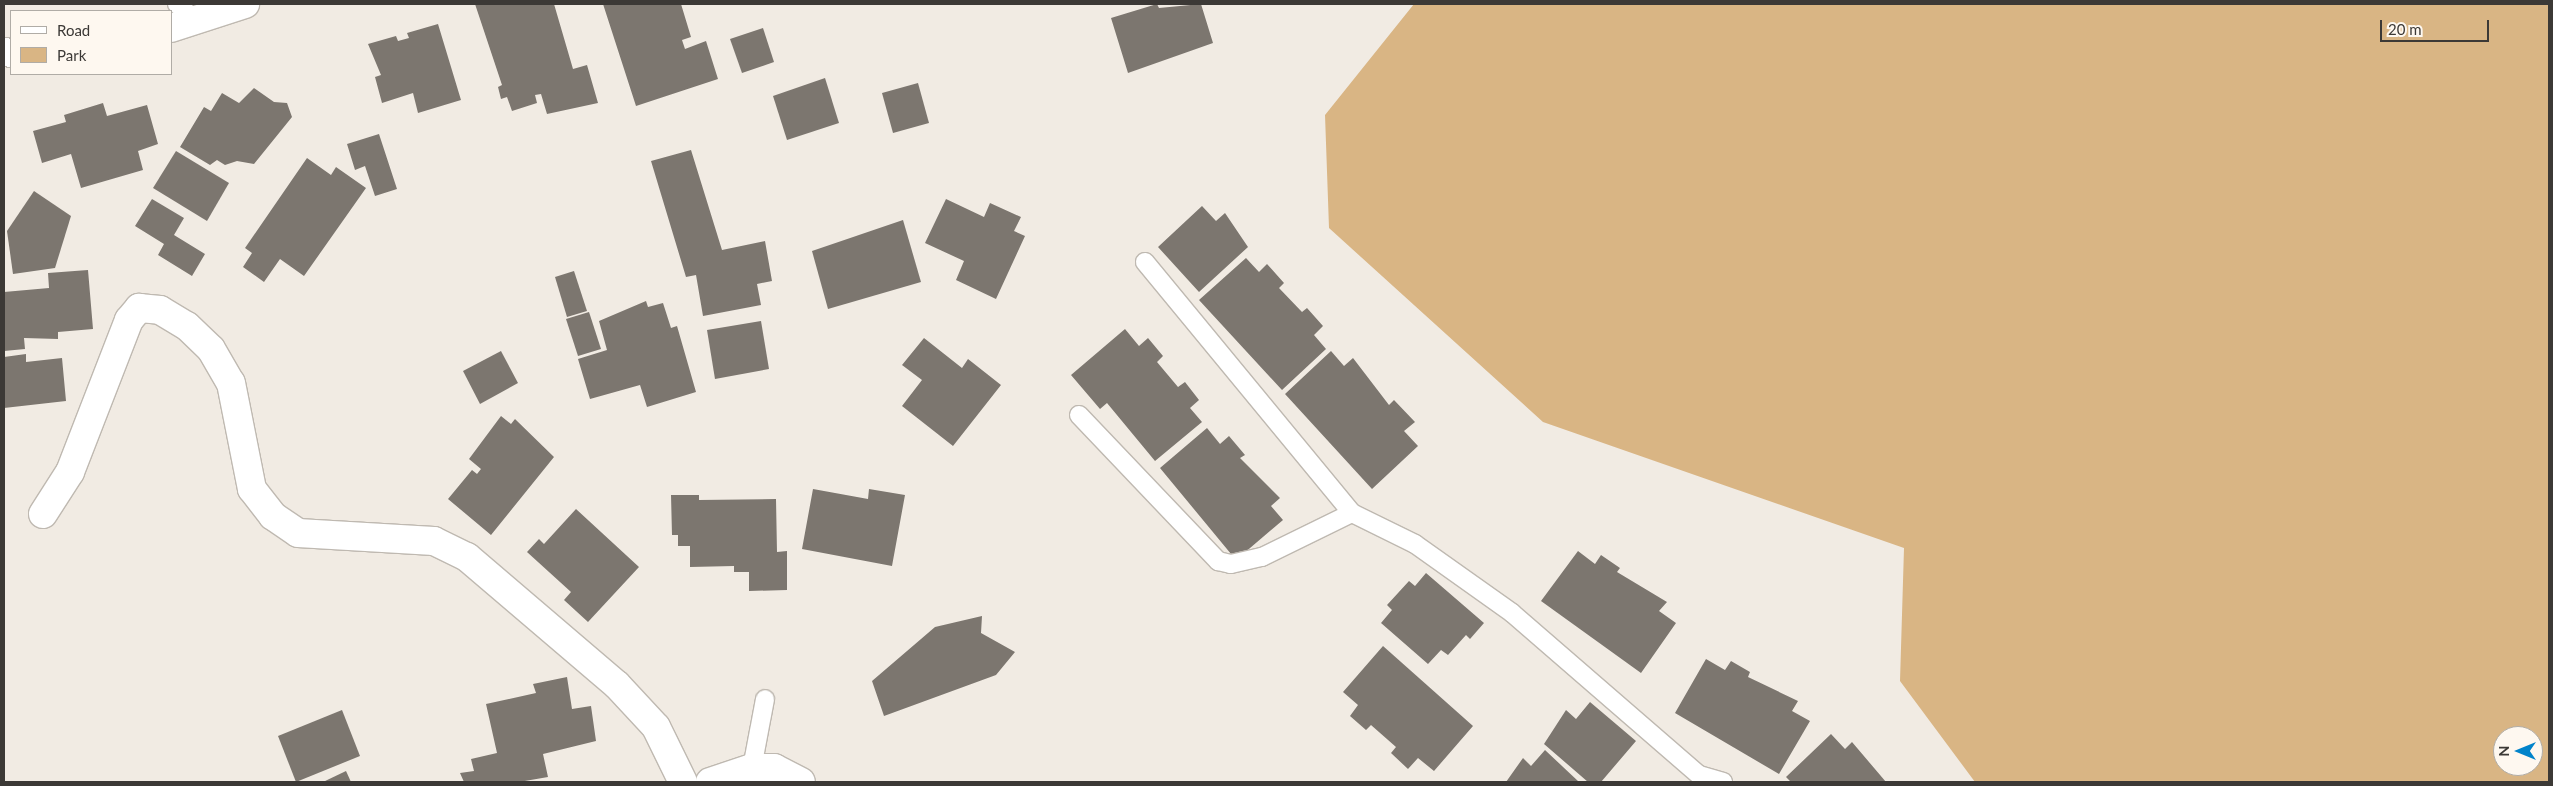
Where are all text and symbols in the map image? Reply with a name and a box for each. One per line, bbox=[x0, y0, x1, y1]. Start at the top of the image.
legend bbox=[10, 10, 172, 75]
scale bar bbox=[2383, 10, 2492, 42]
text: 20 m bbox=[2388, 20, 2422, 38]
text: Road bbox=[57, 21, 90, 39]
text: Park bbox=[57, 46, 86, 64]
north arrow bbox=[2493, 726, 2543, 776]
text: N bbox=[2495, 746, 2512, 756]

